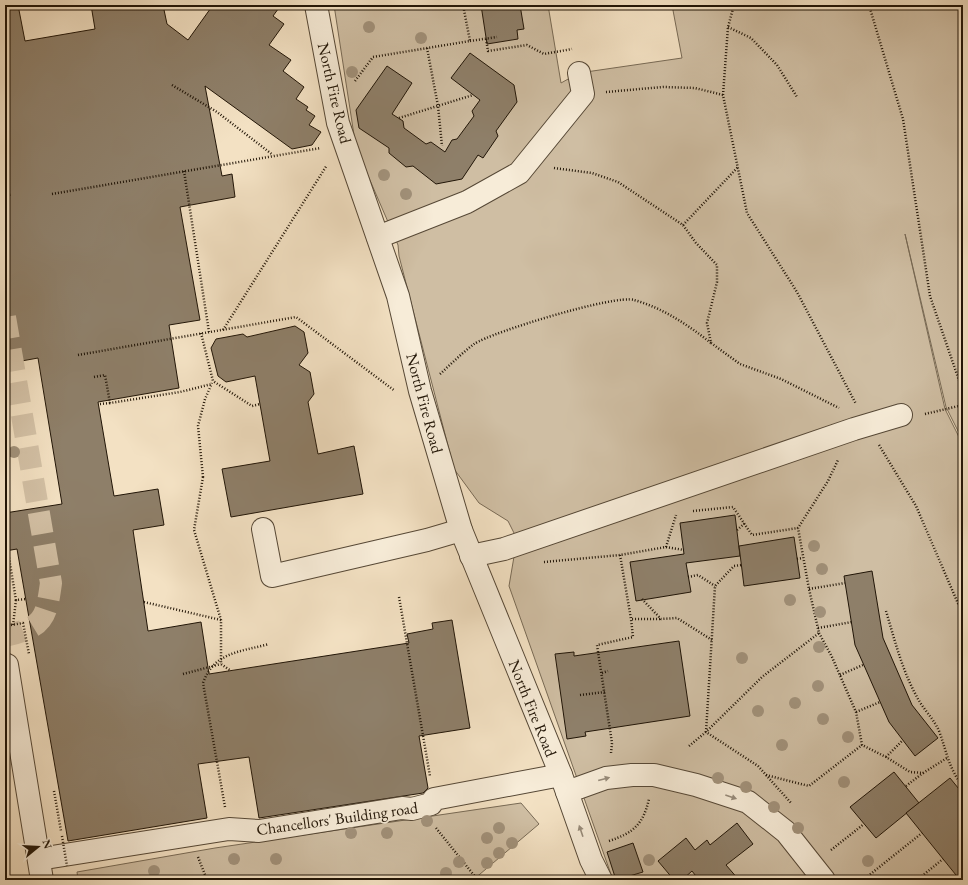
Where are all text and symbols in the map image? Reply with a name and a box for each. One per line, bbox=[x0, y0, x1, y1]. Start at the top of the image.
street label: North Fire Road bbox=[313, 41, 357, 146]
street label: North Fire Road bbox=[401, 351, 448, 456]
street label: North Fire Road bbox=[504, 657, 562, 761]
one-way arrow bbox=[598, 776, 610, 782]
one-way arrow bbox=[725, 794, 737, 800]
street label: Chancellors' Building road bbox=[255, 797, 420, 840]
one-way arrow bbox=[578, 825, 584, 837]
north arrow bbox=[18, 827, 58, 867]
text: N bbox=[39, 838, 56, 850]

